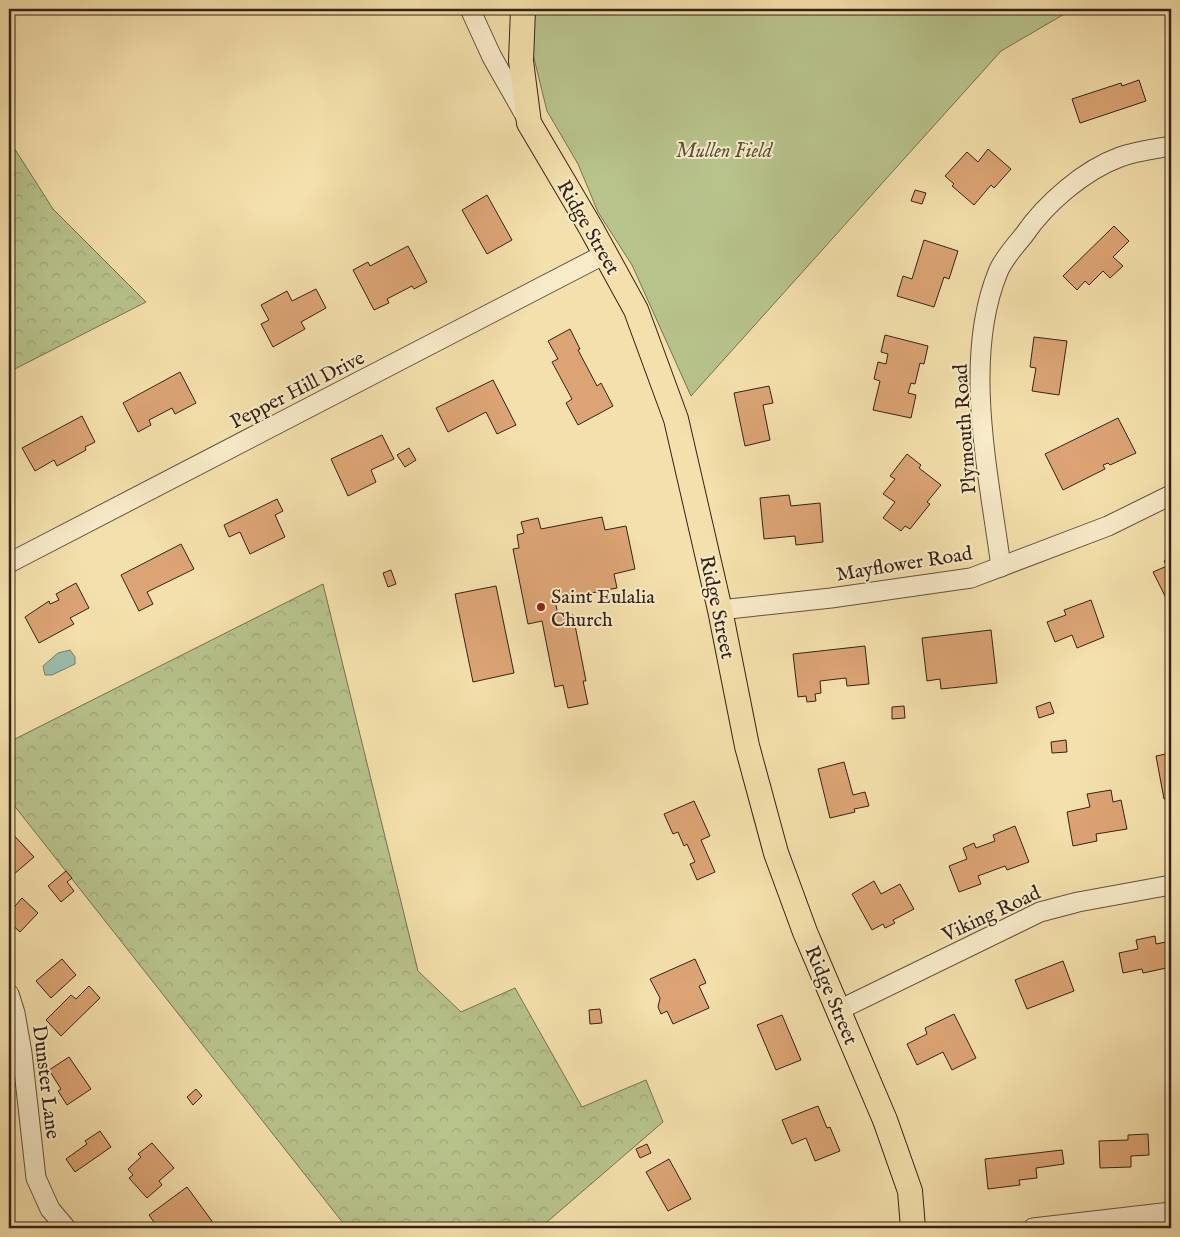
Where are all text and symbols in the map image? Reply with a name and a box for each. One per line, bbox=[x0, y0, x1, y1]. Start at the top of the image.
park label: Mullen Field bbox=[676, 139, 774, 164]
street label: Ridge Street bbox=[551, 176, 625, 280]
street label: Pepper Hill Drive bbox=[226, 346, 369, 435]
street label: Plymouth Road bbox=[948, 363, 983, 495]
street label: Mayflower Road bbox=[834, 541, 974, 588]
street label: Ridge Street bbox=[693, 553, 740, 661]
place label: Saint Eulalia Church bbox=[551, 585, 655, 633]
marker: Saint Eulalia Church bbox=[535, 601, 547, 613]
street label: Viking Road bbox=[938, 881, 1045, 948]
street label: Ridge Street bbox=[799, 942, 863, 1049]
street label: Dunster Lane bbox=[26, 1024, 65, 1141]

